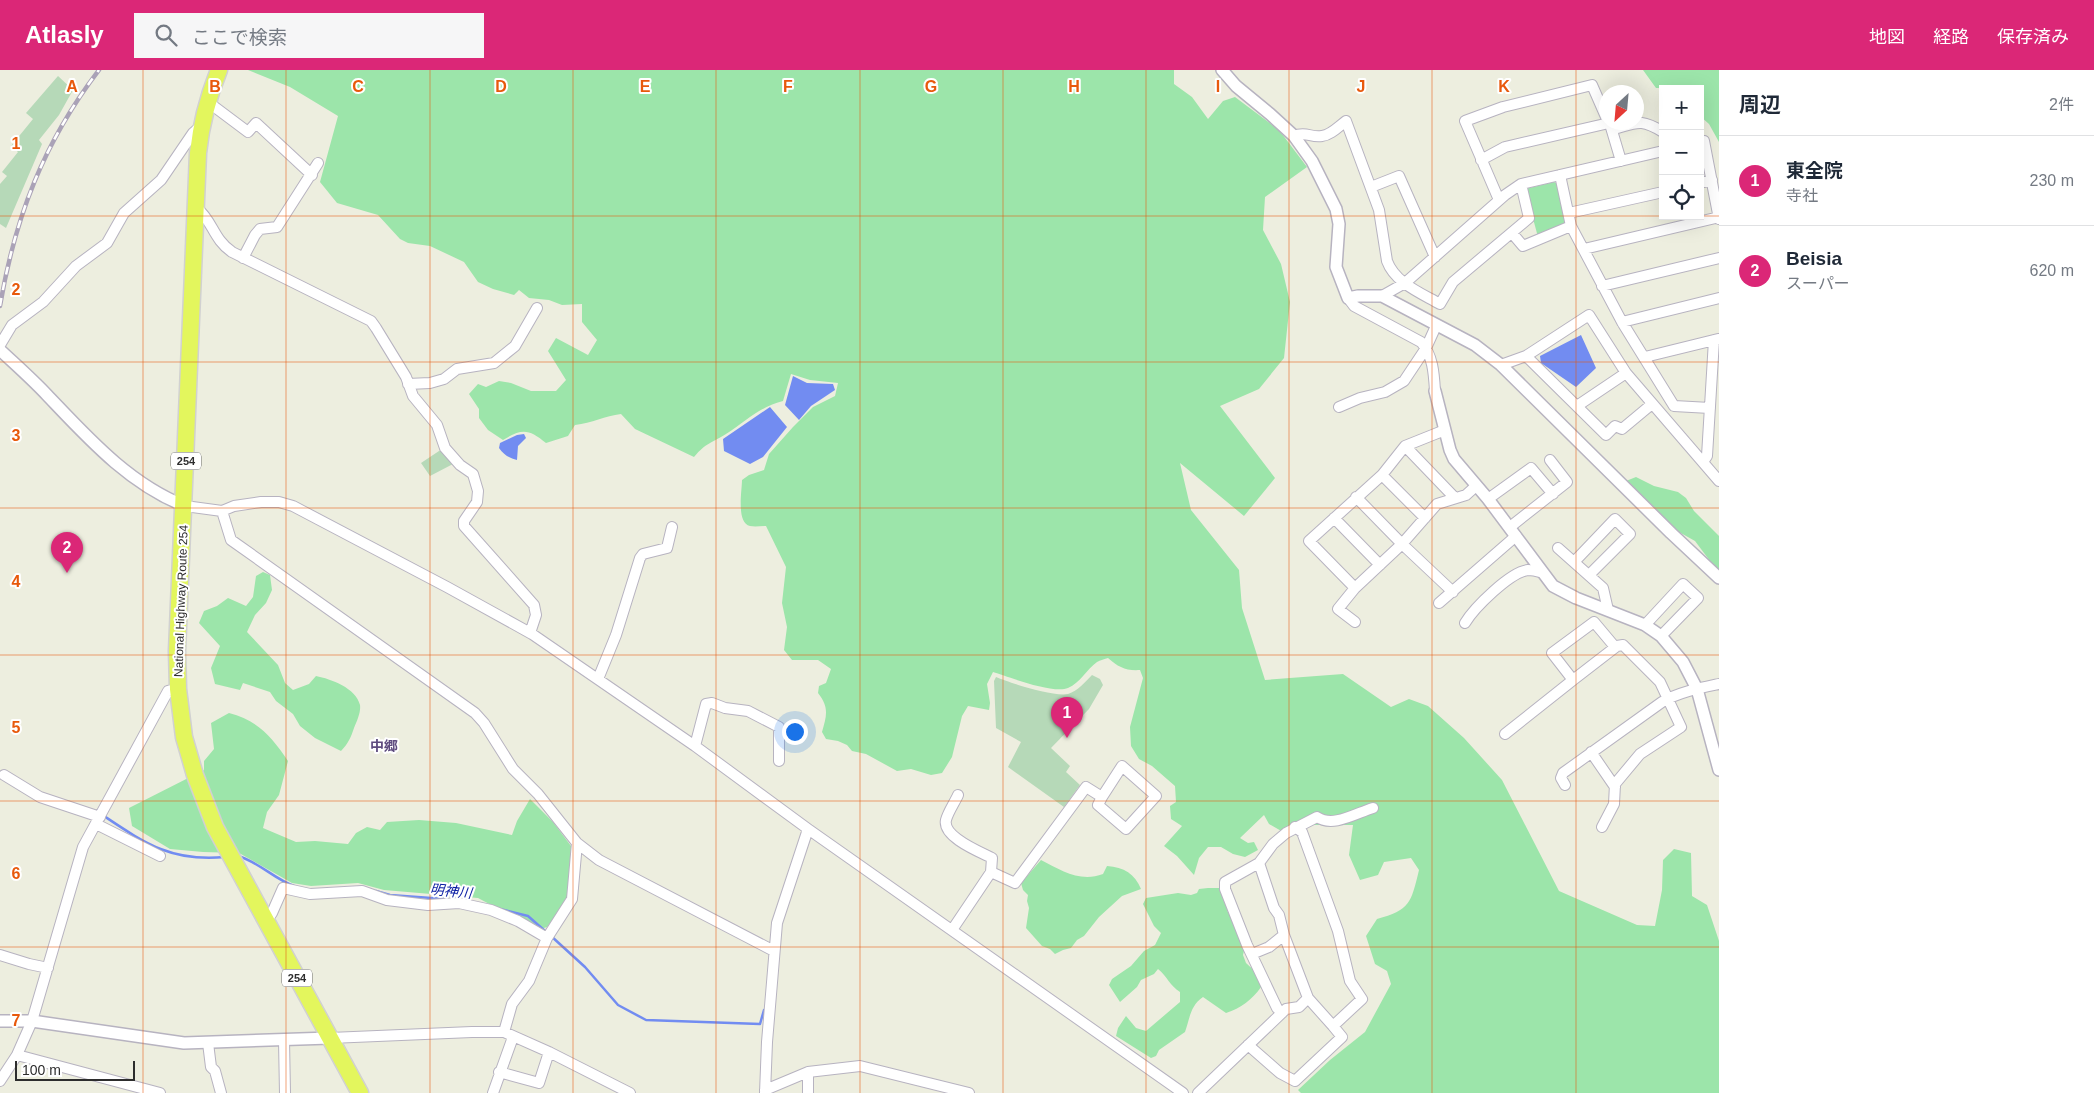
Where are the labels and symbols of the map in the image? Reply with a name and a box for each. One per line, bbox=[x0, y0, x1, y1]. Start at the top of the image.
text: A bbox=[66, 78, 78, 95]
text: B bbox=[209, 78, 221, 95]
text: C bbox=[352, 78, 364, 95]
text: D bbox=[495, 78, 507, 95]
text: E bbox=[640, 78, 651, 95]
text: F bbox=[783, 78, 793, 95]
text: G bbox=[925, 78, 937, 95]
text: H bbox=[1068, 78, 1080, 95]
text: I bbox=[1216, 78, 1220, 95]
text: J bbox=[1357, 78, 1365, 95]
text: K bbox=[1498, 78, 1510, 95]
north arrow bbox=[1599, 85, 1644, 130]
text: 1 bbox=[12, 135, 21, 152]
text: 2 bbox=[12, 281, 21, 298]
text: 3 bbox=[12, 427, 21, 444]
road number: 254 bbox=[171, 452, 201, 470]
street label: National Highway Route 254 bbox=[171, 524, 191, 677]
pin: 2 bbox=[51, 532, 83, 573]
text: 4 bbox=[12, 573, 21, 590]
pin: 1 bbox=[1051, 697, 1083, 738]
text: 5 bbox=[12, 719, 21, 736]
your location bbox=[782, 719, 808, 745]
district label: 中郷 bbox=[370, 738, 398, 754]
text: 6 bbox=[12, 865, 21, 882]
water label: 明神川 bbox=[429, 881, 475, 901]
road number: 254 bbox=[282, 970, 312, 986]
text: 7 bbox=[12, 1012, 21, 1029]
scale bar bbox=[15, 1058, 135, 1081]

